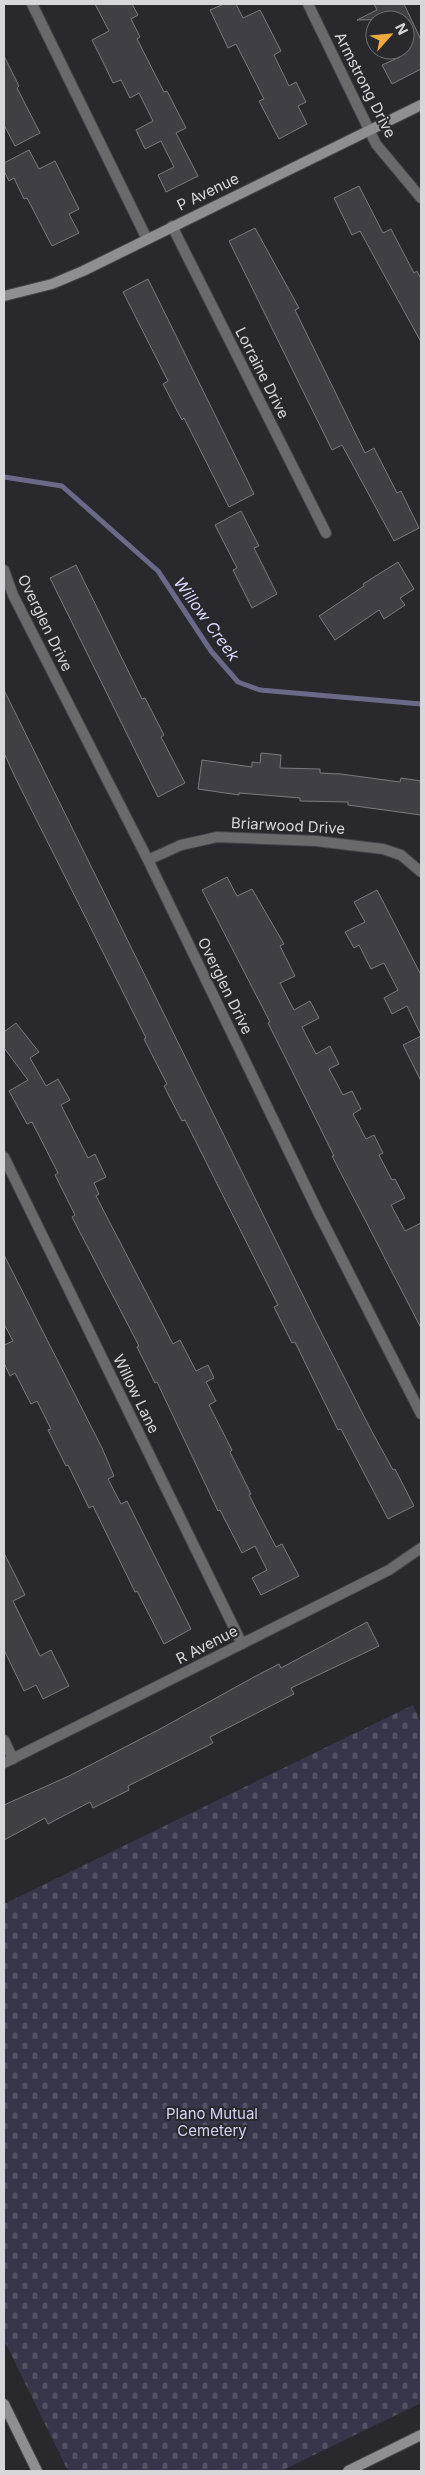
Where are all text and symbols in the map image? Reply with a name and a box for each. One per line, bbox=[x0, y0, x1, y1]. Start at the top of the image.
north arrow bbox=[365, 10, 415, 60]
text: N bbox=[392, 20, 412, 37]
street label: Armstrong Drive bbox=[331, 29, 400, 141]
street label: P Avenue bbox=[174, 168, 242, 215]
street label: Lorraine Drive bbox=[231, 324, 294, 422]
street label: Overglen Drive bbox=[14, 571, 77, 674]
water label: Willow Creek bbox=[170, 573, 244, 665]
street label: Briarwood Drive bbox=[231, 813, 346, 838]
street label: Overglen Drive bbox=[194, 934, 257, 1037]
street label: Willow Lane bbox=[109, 1351, 164, 1436]
street label: R Avenue bbox=[173, 1621, 241, 1668]
park label: Plano Mutual Cemetery bbox=[166, 2104, 258, 2140]

